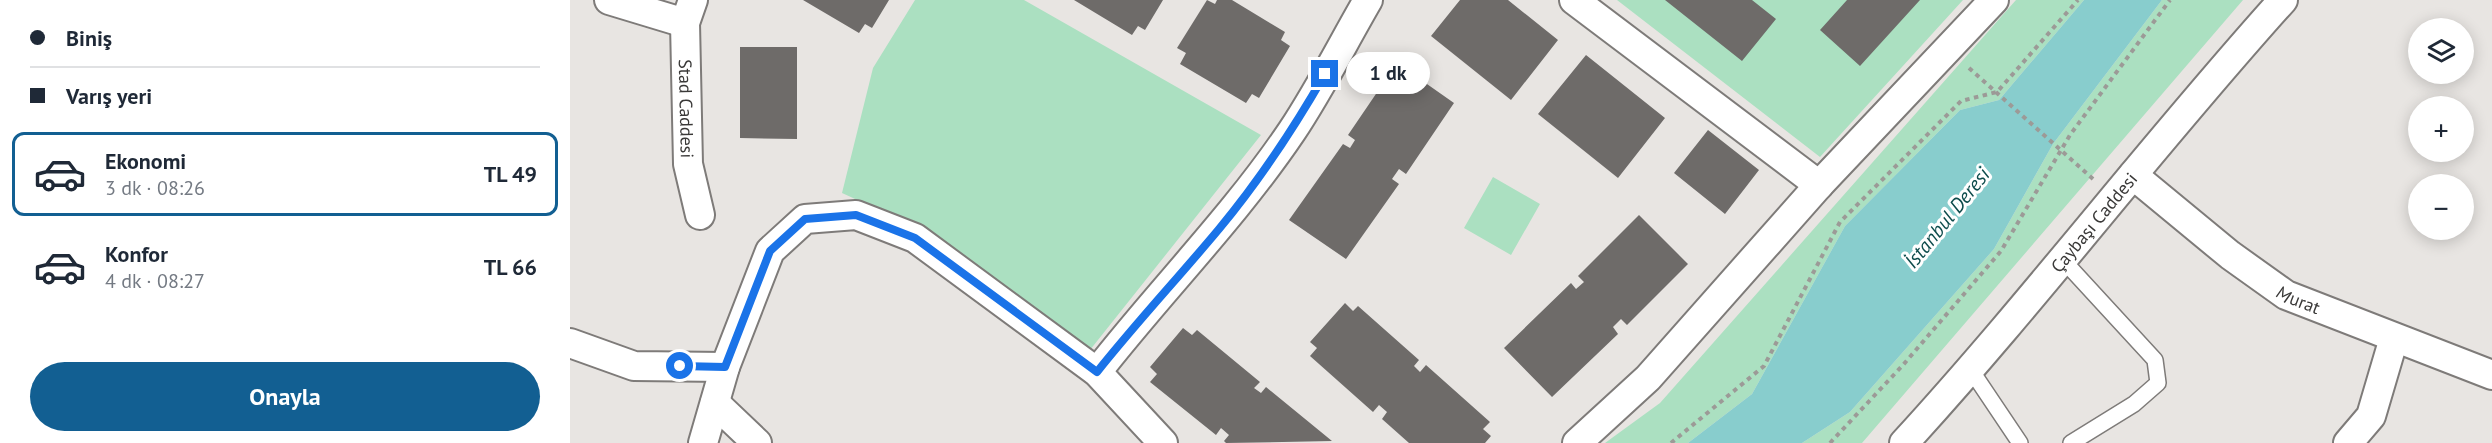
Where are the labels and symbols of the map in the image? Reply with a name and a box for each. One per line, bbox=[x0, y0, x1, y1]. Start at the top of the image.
callout: 1 dk bbox=[1346, 53, 1430, 95]
street label: Stad Caddesi bbox=[674, 59, 699, 158]
route end bbox=[1311, 60, 1338, 87]
water label: İstanbul Deresi bbox=[1899, 162, 1996, 274]
street label: Çaybaşı Caddesi bbox=[2045, 168, 2142, 277]
street label: Murat bbox=[2272, 280, 2324, 319]
route start bbox=[666, 352, 693, 379]

